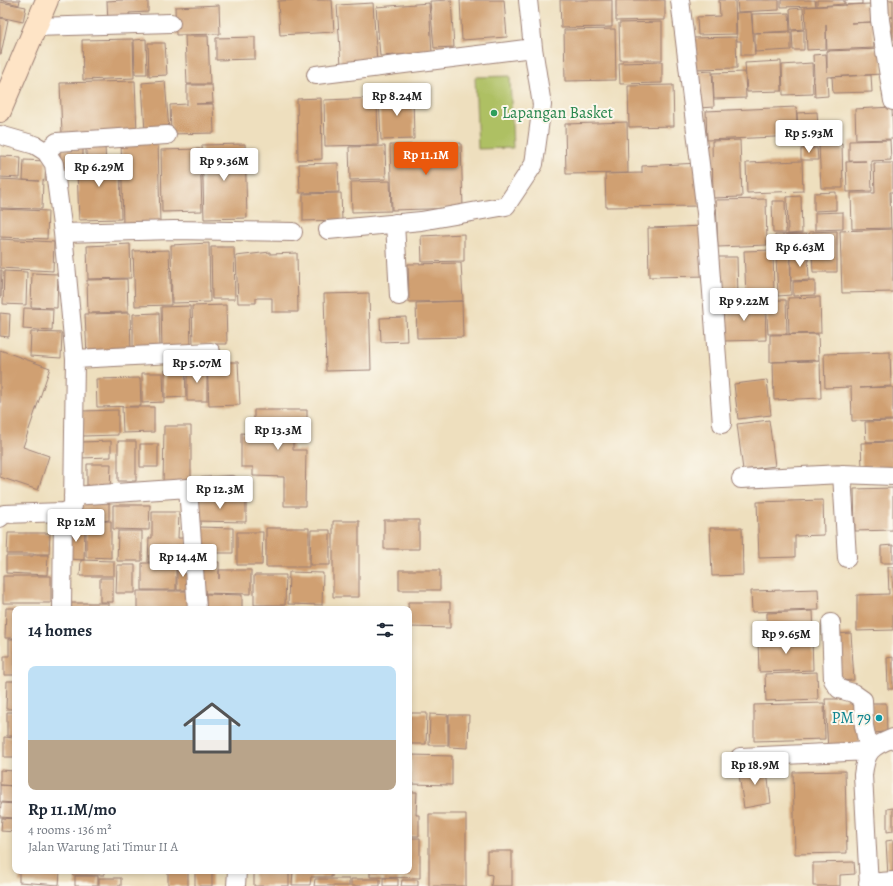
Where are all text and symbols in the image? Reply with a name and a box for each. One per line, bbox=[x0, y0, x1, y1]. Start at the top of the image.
pin: Rp 8.24M bbox=[356, 83, 438, 117]
text: Rp 8.24M bbox=[372, 87, 422, 104]
place label: Lapangan Basket bbox=[502, 102, 613, 124]
marker: Lapangan Basket bbox=[489, 108, 499, 118]
pin: Rp 5.93M bbox=[768, 120, 850, 154]
text: Rp 5.93M bbox=[785, 124, 833, 141]
pin: Rp 11.1M bbox=[385, 142, 467, 176]
text: Rp 11.1M bbox=[403, 146, 449, 163]
pin: Rp 9.36M bbox=[183, 148, 265, 182]
text: Rp 9.36M bbox=[199, 152, 249, 169]
pin: Rp 6.29M bbox=[58, 154, 140, 188]
text: Rp 6.29M bbox=[74, 158, 124, 175]
pin: Rp 6.63M bbox=[759, 234, 841, 268]
text: Rp 6.63M bbox=[775, 238, 825, 255]
pin: Rp 9.22M bbox=[703, 288, 785, 322]
text: Rp 9.22M bbox=[719, 292, 769, 309]
pin: Rp 5.07M bbox=[156, 350, 238, 384]
text: Rp 5.07M bbox=[172, 354, 222, 371]
pin: Rp 13.3M bbox=[237, 417, 319, 451]
text: Rp 13.3M bbox=[254, 421, 302, 438]
pin: Rp 12.3M bbox=[179, 476, 261, 510]
text: Rp 12.3M bbox=[196, 480, 244, 497]
pin: Rp 12M bbox=[43, 509, 109, 543]
text: Rp 12M bbox=[56, 513, 96, 530]
pin: Rp 14.4M bbox=[142, 544, 224, 578]
text: Rp 14.4M bbox=[159, 548, 207, 565]
text: 14 homes bbox=[28, 619, 92, 642]
icon: filters bbox=[374, 619, 396, 641]
pin: Rp 9.65M bbox=[745, 621, 827, 655]
text: Rp 9.65M bbox=[761, 625, 811, 642]
icon: home bbox=[176, 692, 248, 764]
place label: PM 79 bbox=[831, 707, 871, 729]
marker: PM 79 bbox=[874, 713, 884, 723]
pin: Rp 18.9M bbox=[714, 752, 796, 786]
text: Rp 18.9M bbox=[731, 756, 779, 773]
text: Rp 11.1M/mo bbox=[28, 798, 117, 821]
text: 4 rooms · 136 m² bbox=[28, 821, 112, 838]
text: Jalan Warung Jati Timur II A bbox=[28, 838, 178, 855]

